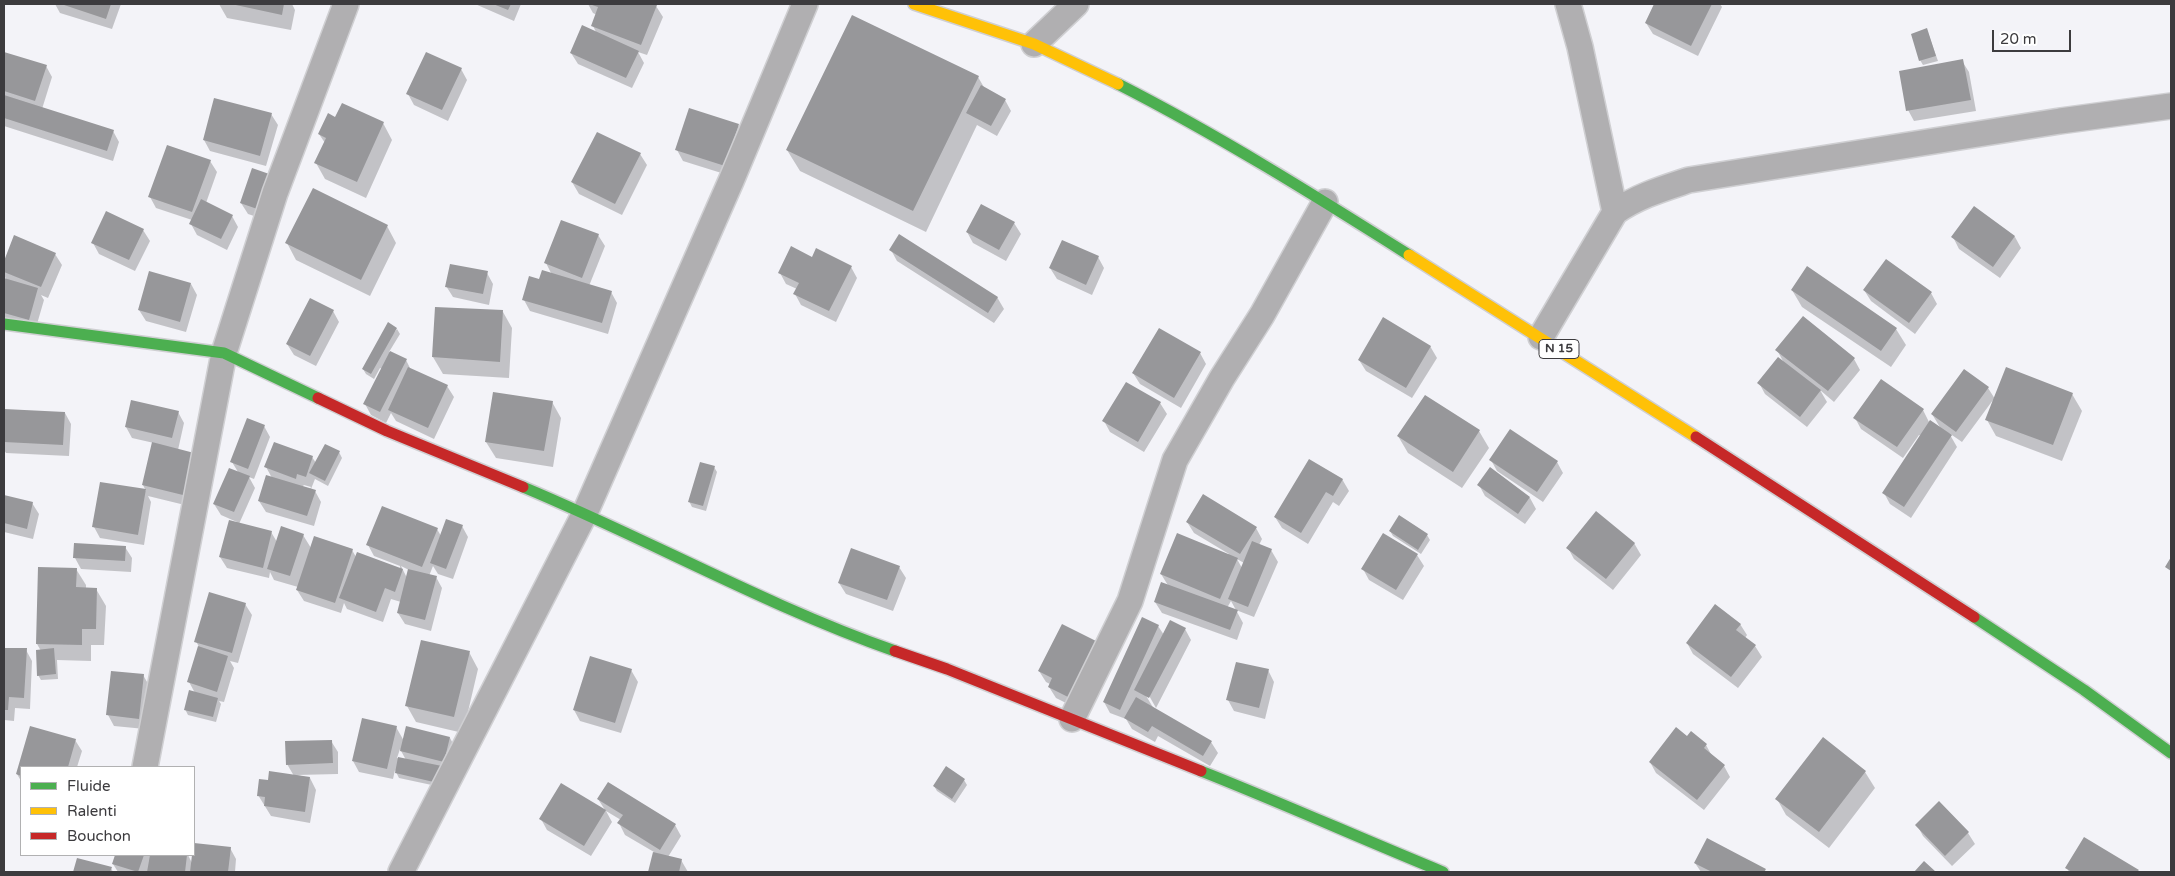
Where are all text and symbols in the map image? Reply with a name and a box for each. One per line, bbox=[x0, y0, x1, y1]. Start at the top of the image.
scale bar bbox=[1995, 20, 2074, 52]
text: 20 m bbox=[2000, 30, 2037, 48]
road number: N 15 bbox=[1539, 339, 1579, 358]
legend bbox=[20, 766, 195, 856]
text: Fluide bbox=[67, 777, 111, 795]
text: Ralenti bbox=[67, 802, 117, 820]
text: Bouchon bbox=[67, 827, 131, 845]

